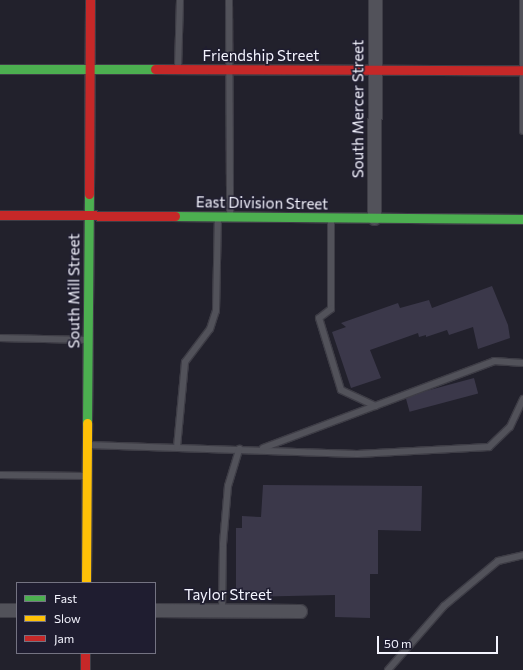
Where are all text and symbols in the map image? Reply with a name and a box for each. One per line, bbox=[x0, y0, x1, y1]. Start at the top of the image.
street label: South Mercer Street bbox=[349, 40, 367, 178]
street label: Friendship Street bbox=[203, 47, 319, 65]
street label: East Division Street bbox=[196, 193, 328, 213]
street label: South Mill Street bbox=[65, 234, 83, 348]
legend bbox=[16, 582, 156, 654]
street label: Taylor Street bbox=[184, 586, 272, 604]
text: Fast bbox=[54, 591, 77, 605]
text: Slow bbox=[54, 611, 81, 625]
scale bar bbox=[379, 628, 500, 654]
text: Jam bbox=[54, 631, 74, 645]
text: 50 m bbox=[384, 636, 412, 650]

